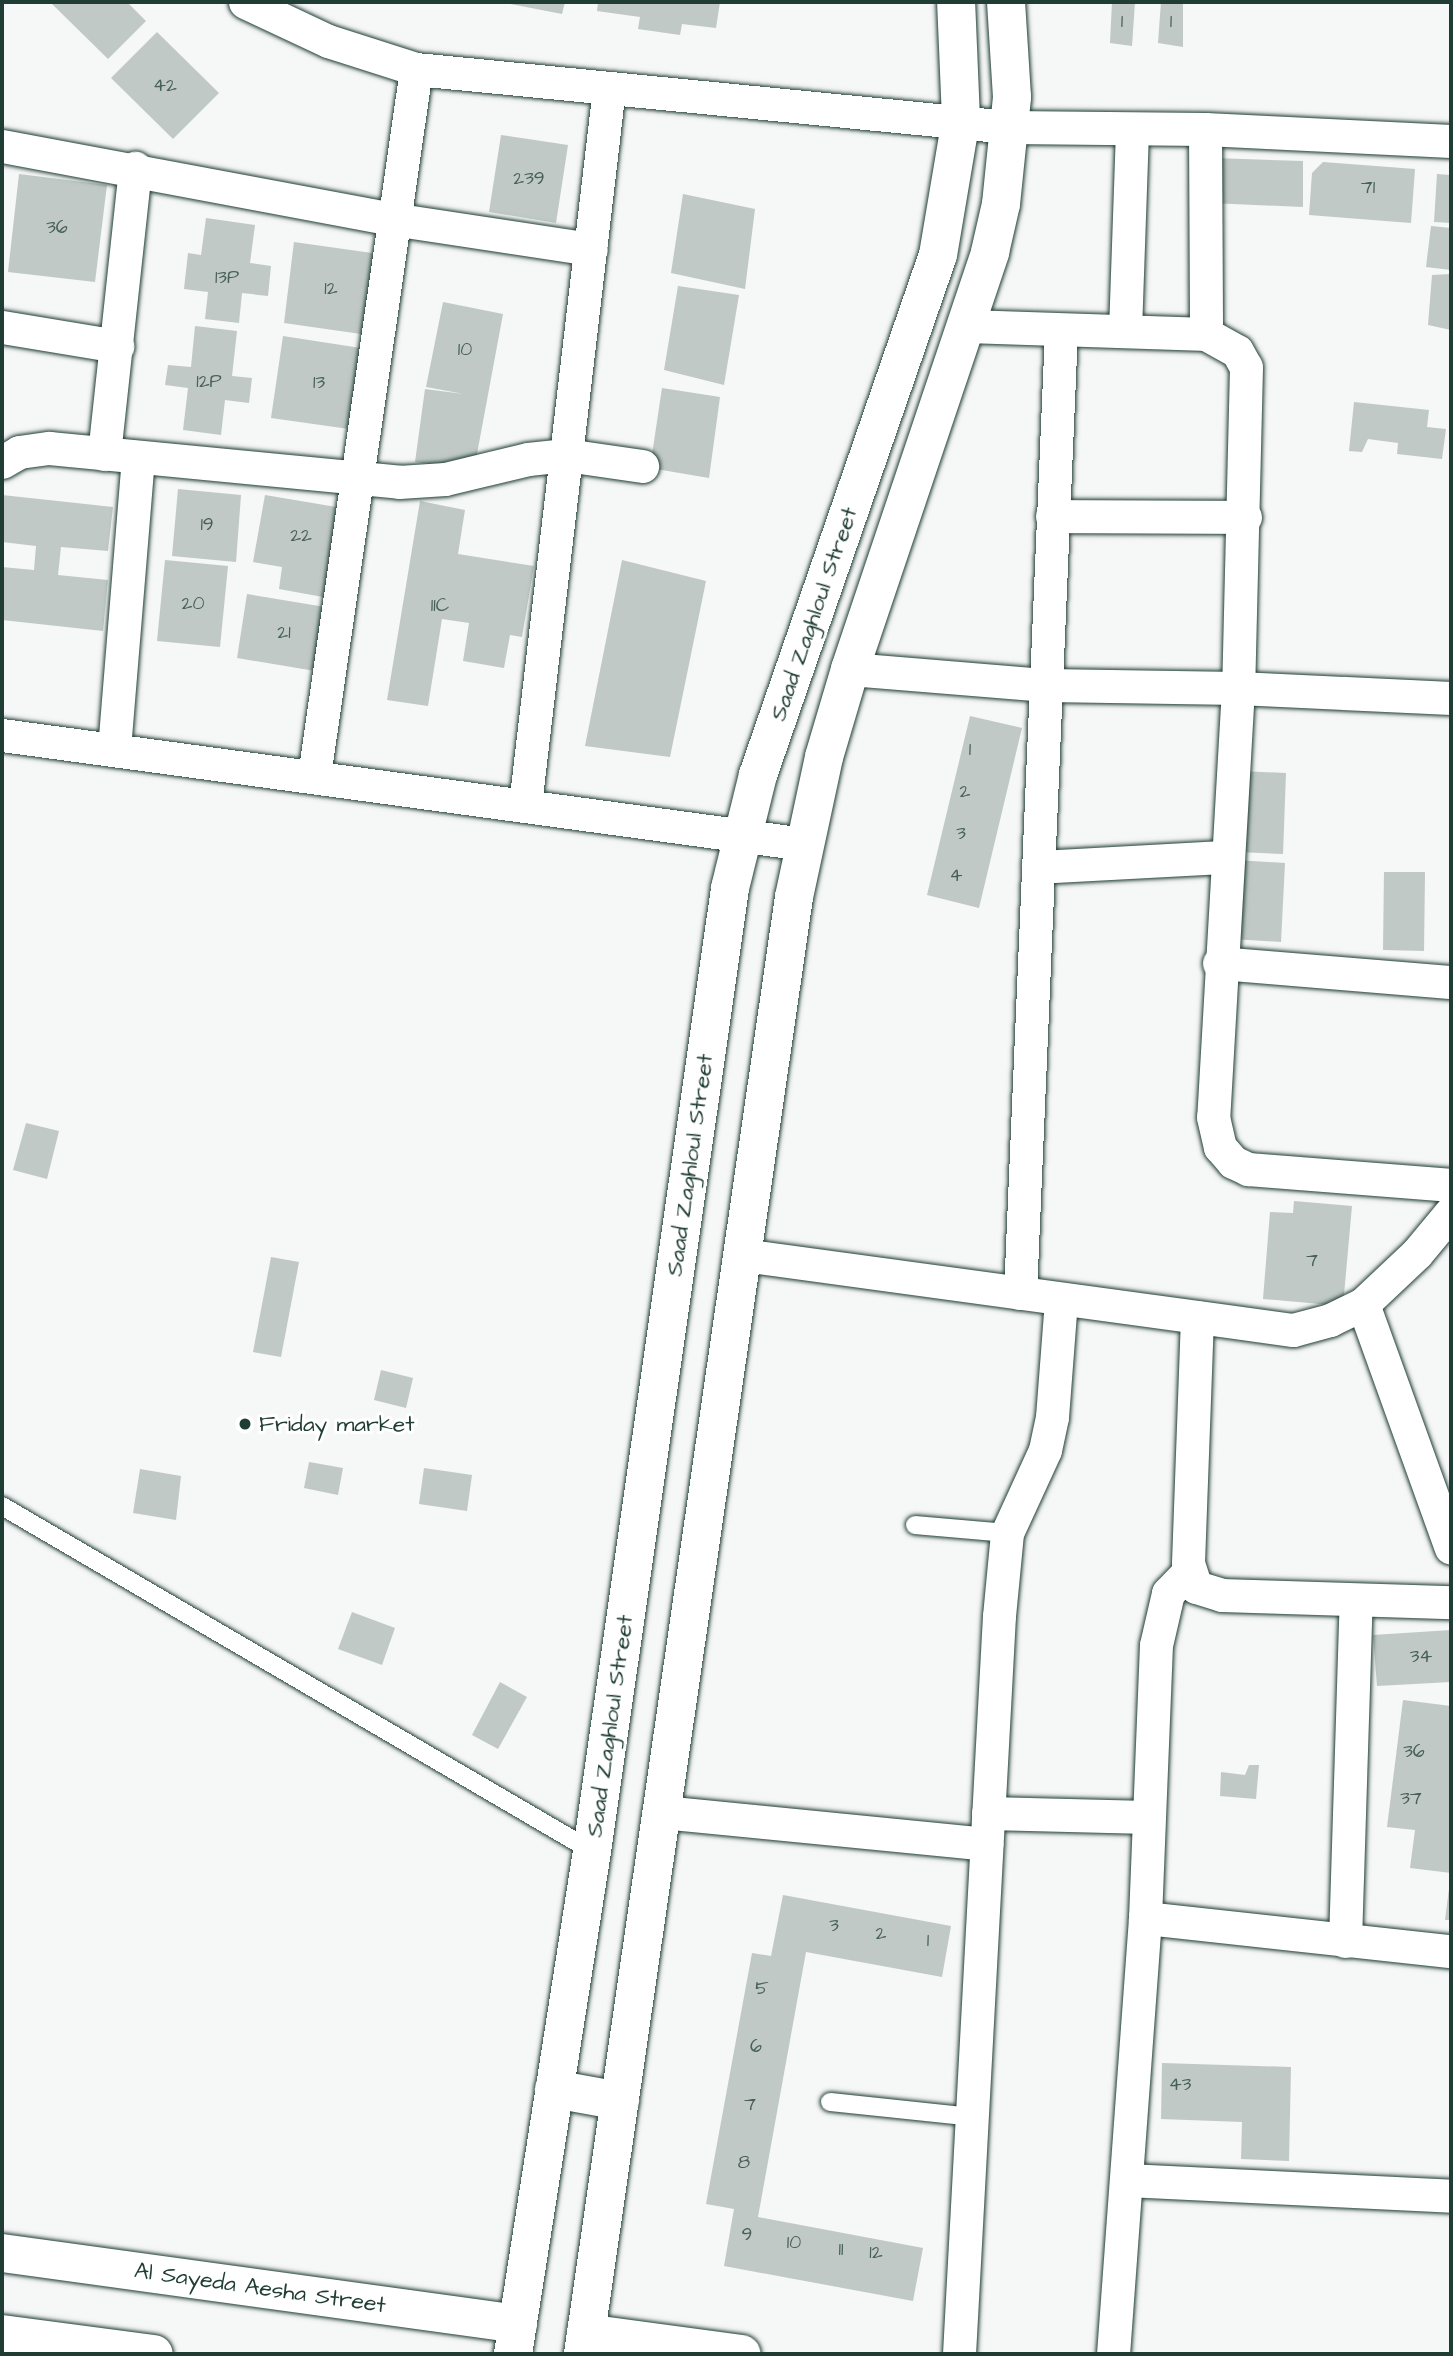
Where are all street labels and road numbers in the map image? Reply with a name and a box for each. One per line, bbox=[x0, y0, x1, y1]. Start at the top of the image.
street label: Saad Zaghloul Street bbox=[764, 504, 864, 724]
street label: Saad Zaghloul Street bbox=[661, 1052, 719, 1278]
street label: Saad Zaghloul Street bbox=[581, 1613, 639, 1839]
street label: Al Sayeda Aesha Street bbox=[132, 2257, 388, 2319]

